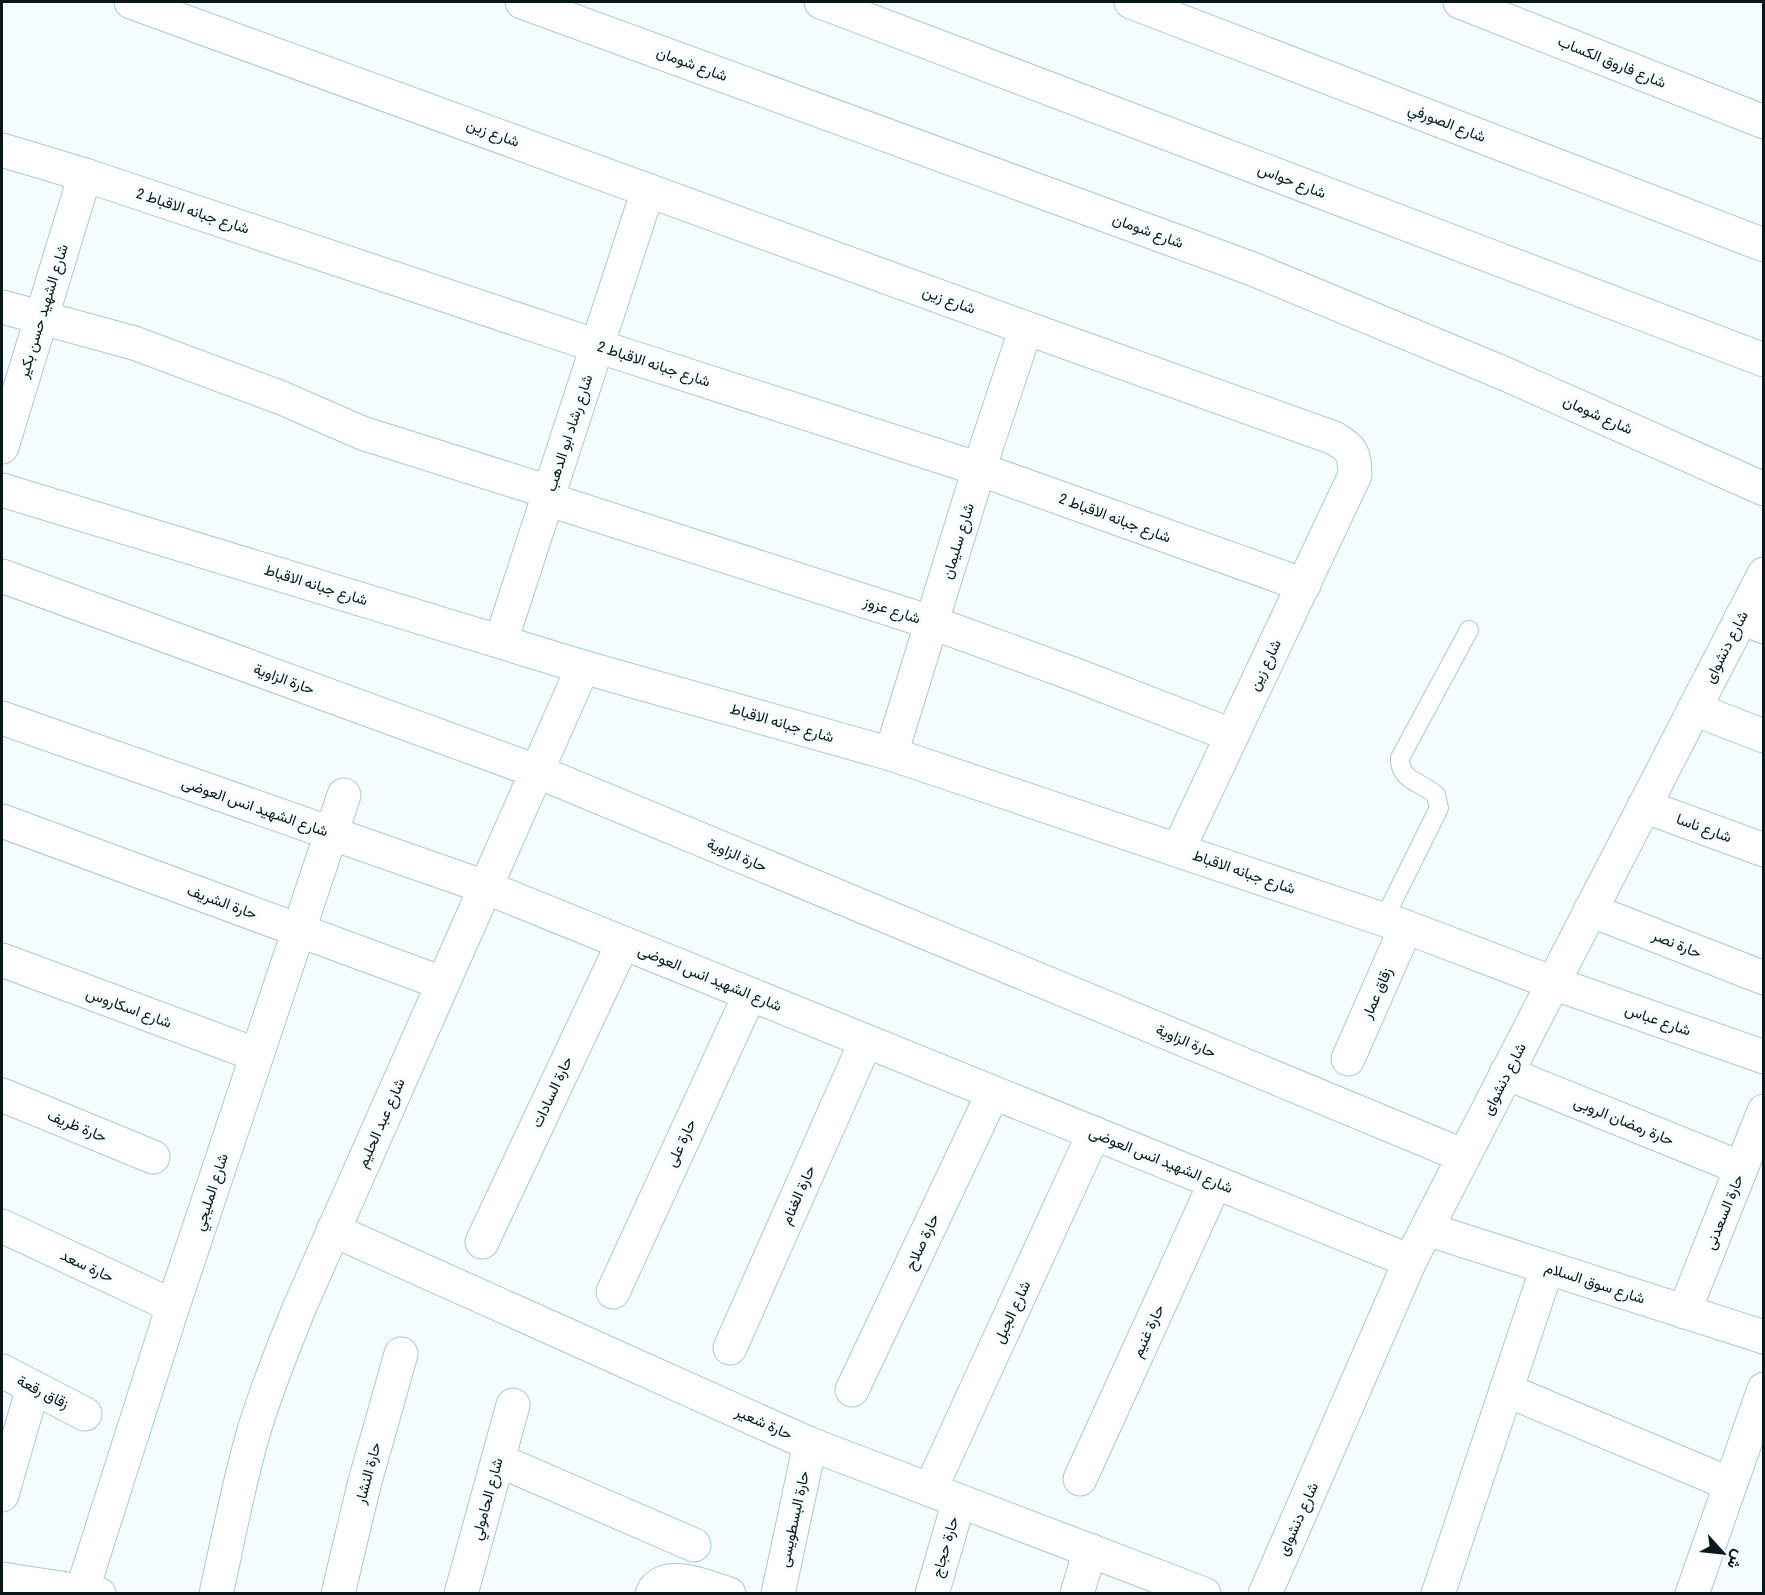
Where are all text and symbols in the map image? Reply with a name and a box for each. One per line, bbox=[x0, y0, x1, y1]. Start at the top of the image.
street label: شارع فاروق الكساب bbox=[1555, 30, 1670, 94]
street label: شارع شومان bbox=[653, 41, 731, 87]
street label: شارع الصورفي bbox=[1404, 98, 1489, 150]
street label: شارع زين bbox=[464, 113, 523, 153]
street label: شارع حواس bbox=[1255, 158, 1329, 204]
street label: شارع جبانه الاقباط 2 bbox=[134, 182, 252, 240]
street label: شارع شومان bbox=[1109, 208, 1187, 254]
street label: شارع الشهيد حسن بكير bbox=[12, 241, 74, 382]
street label: شارع زين bbox=[920, 280, 979, 320]
street label: شارع جبانه الاقباط 2 bbox=[595, 335, 713, 393]
street label: شارع رشاد ابو الدهب bbox=[540, 371, 598, 494]
street label: شارع شومان bbox=[1560, 390, 1637, 440]
street label: شارع جبانه الاقباط 2 bbox=[1056, 488, 1174, 549]
street label: شارع سليمان bbox=[936, 500, 980, 582]
street label: شارع جبانه الاقباط bbox=[261, 559, 371, 611]
street label: شارع عزوز bbox=[860, 590, 924, 630]
street label: شارع دنشواى bbox=[1698, 607, 1754, 687]
street label: شارع زين bbox=[1243, 635, 1287, 694]
street label: حارة الزاوية bbox=[251, 658, 318, 699]
street label: شارع جبانه الاقباط bbox=[727, 698, 837, 748]
street label: شارع الشهيد انس العوضى bbox=[179, 772, 331, 842]
street label: شارع ناسا bbox=[1673, 808, 1735, 848]
street label: حارة الزاوية bbox=[704, 832, 771, 877]
street label: شارع جبانه الاقباط bbox=[1190, 844, 1298, 900]
street label: حارة الشريف bbox=[184, 879, 260, 924]
street label: حارة نصر bbox=[1649, 924, 1705, 963]
street label: شارع الشهيد انس العوضى bbox=[635, 939, 785, 1017]
street label: زقاق عمار bbox=[1356, 964, 1397, 1023]
street label: شارع اسكاروس bbox=[83, 982, 175, 1034]
street label: شارع عباس bbox=[1622, 998, 1694, 1042]
street label: حارة الزاوية bbox=[1153, 1018, 1220, 1063]
street label: شارع دنشواى bbox=[1476, 1039, 1532, 1119]
street label: حارة السادات bbox=[526, 1053, 577, 1131]
street label: شارع عبد الحليم bbox=[351, 1075, 411, 1171]
street label: حارة رمضان الروبى bbox=[1571, 1091, 1677, 1150]
street label: حارة ظريف bbox=[44, 1104, 110, 1147]
street label: حارة على bbox=[660, 1115, 701, 1170]
street label: شارع الشهيد انس العوضى bbox=[1086, 1121, 1236, 1199]
street label: شارع المليجي bbox=[188, 1150, 236, 1234]
street label: حارة الغنام bbox=[775, 1162, 820, 1228]
street label: حارة السعدنى bbox=[1699, 1171, 1748, 1253]
street label: حارة صلاح bbox=[899, 1210, 945, 1274]
street label: حارة سعد bbox=[57, 1244, 117, 1287]
street label: شارع سوق السلام bbox=[1542, 1256, 1648, 1310]
street label: شارع الجبل bbox=[988, 1277, 1036, 1347]
street label: حارة غنيم bbox=[1126, 1301, 1169, 1361]
street label: زقاق رقعة bbox=[13, 1369, 73, 1414]
street label: حارة شعير bbox=[731, 1400, 796, 1444]
street label: حارة النشار bbox=[349, 1440, 386, 1507]
street label: شارع الحامولي bbox=[465, 1455, 511, 1543]
street label: حارة البسطويسى bbox=[773, 1469, 814, 1569]
street label: شارع دنشواى bbox=[1272, 1479, 1324, 1559]
street label: حارة حجاج bbox=[926, 1514, 964, 1580]
north arrow bbox=[1693, 1523, 1753, 1583]
text: ش bbox=[1722, 1546, 1751, 1573]

